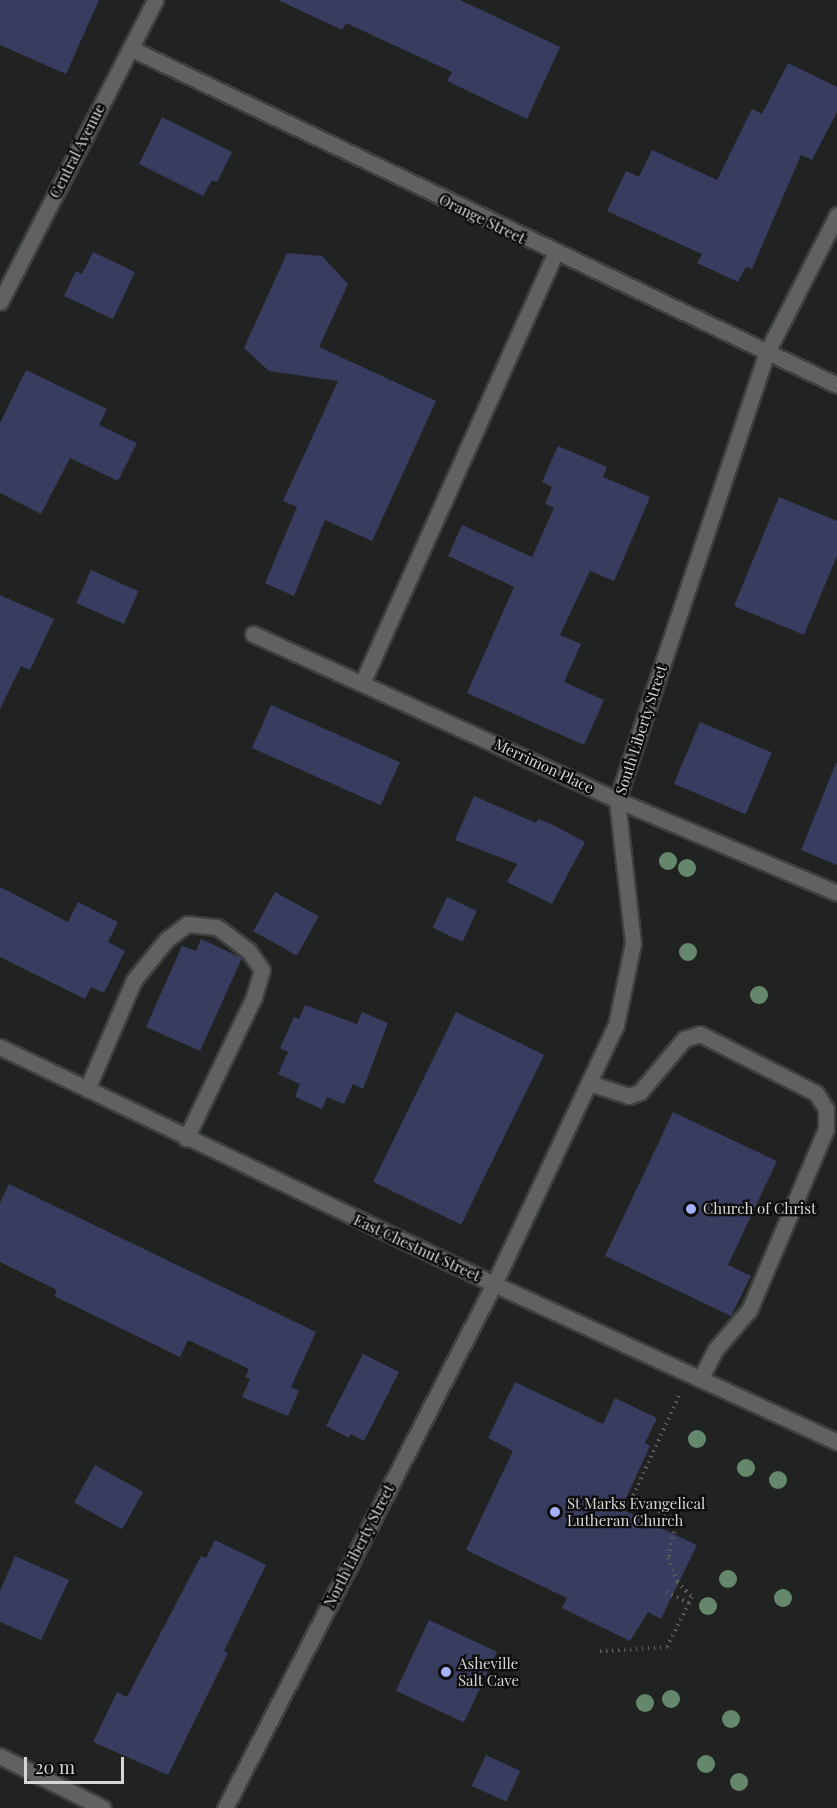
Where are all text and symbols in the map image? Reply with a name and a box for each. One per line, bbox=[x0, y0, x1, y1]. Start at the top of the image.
street label: Central Avenue bbox=[45, 101, 109, 201]
street label: Orange Street bbox=[436, 190, 528, 248]
street label: South Liberty Street bbox=[611, 663, 671, 797]
street label: Merrimon Place bbox=[491, 735, 597, 797]
place label: Church of Christ bbox=[703, 1200, 816, 1218]
marker: Church of Christ bbox=[684, 1202, 698, 1216]
street label: East Chestnut Street bbox=[351, 1211, 483, 1285]
street label: North Liberty Street bbox=[320, 1481, 398, 1611]
place label: St Marks Evangelical Lutheran Church bbox=[567, 1494, 705, 1529]
marker: St Marks Evangelical Lutheran Church bbox=[548, 1505, 562, 1519]
place label: Asheville Salt Cave bbox=[458, 1654, 519, 1689]
marker: Asheville Salt Cave bbox=[439, 1665, 453, 1679]
scale bar bbox=[27, 1745, 128, 1783]
text: 20 m bbox=[35, 1755, 75, 1779]

